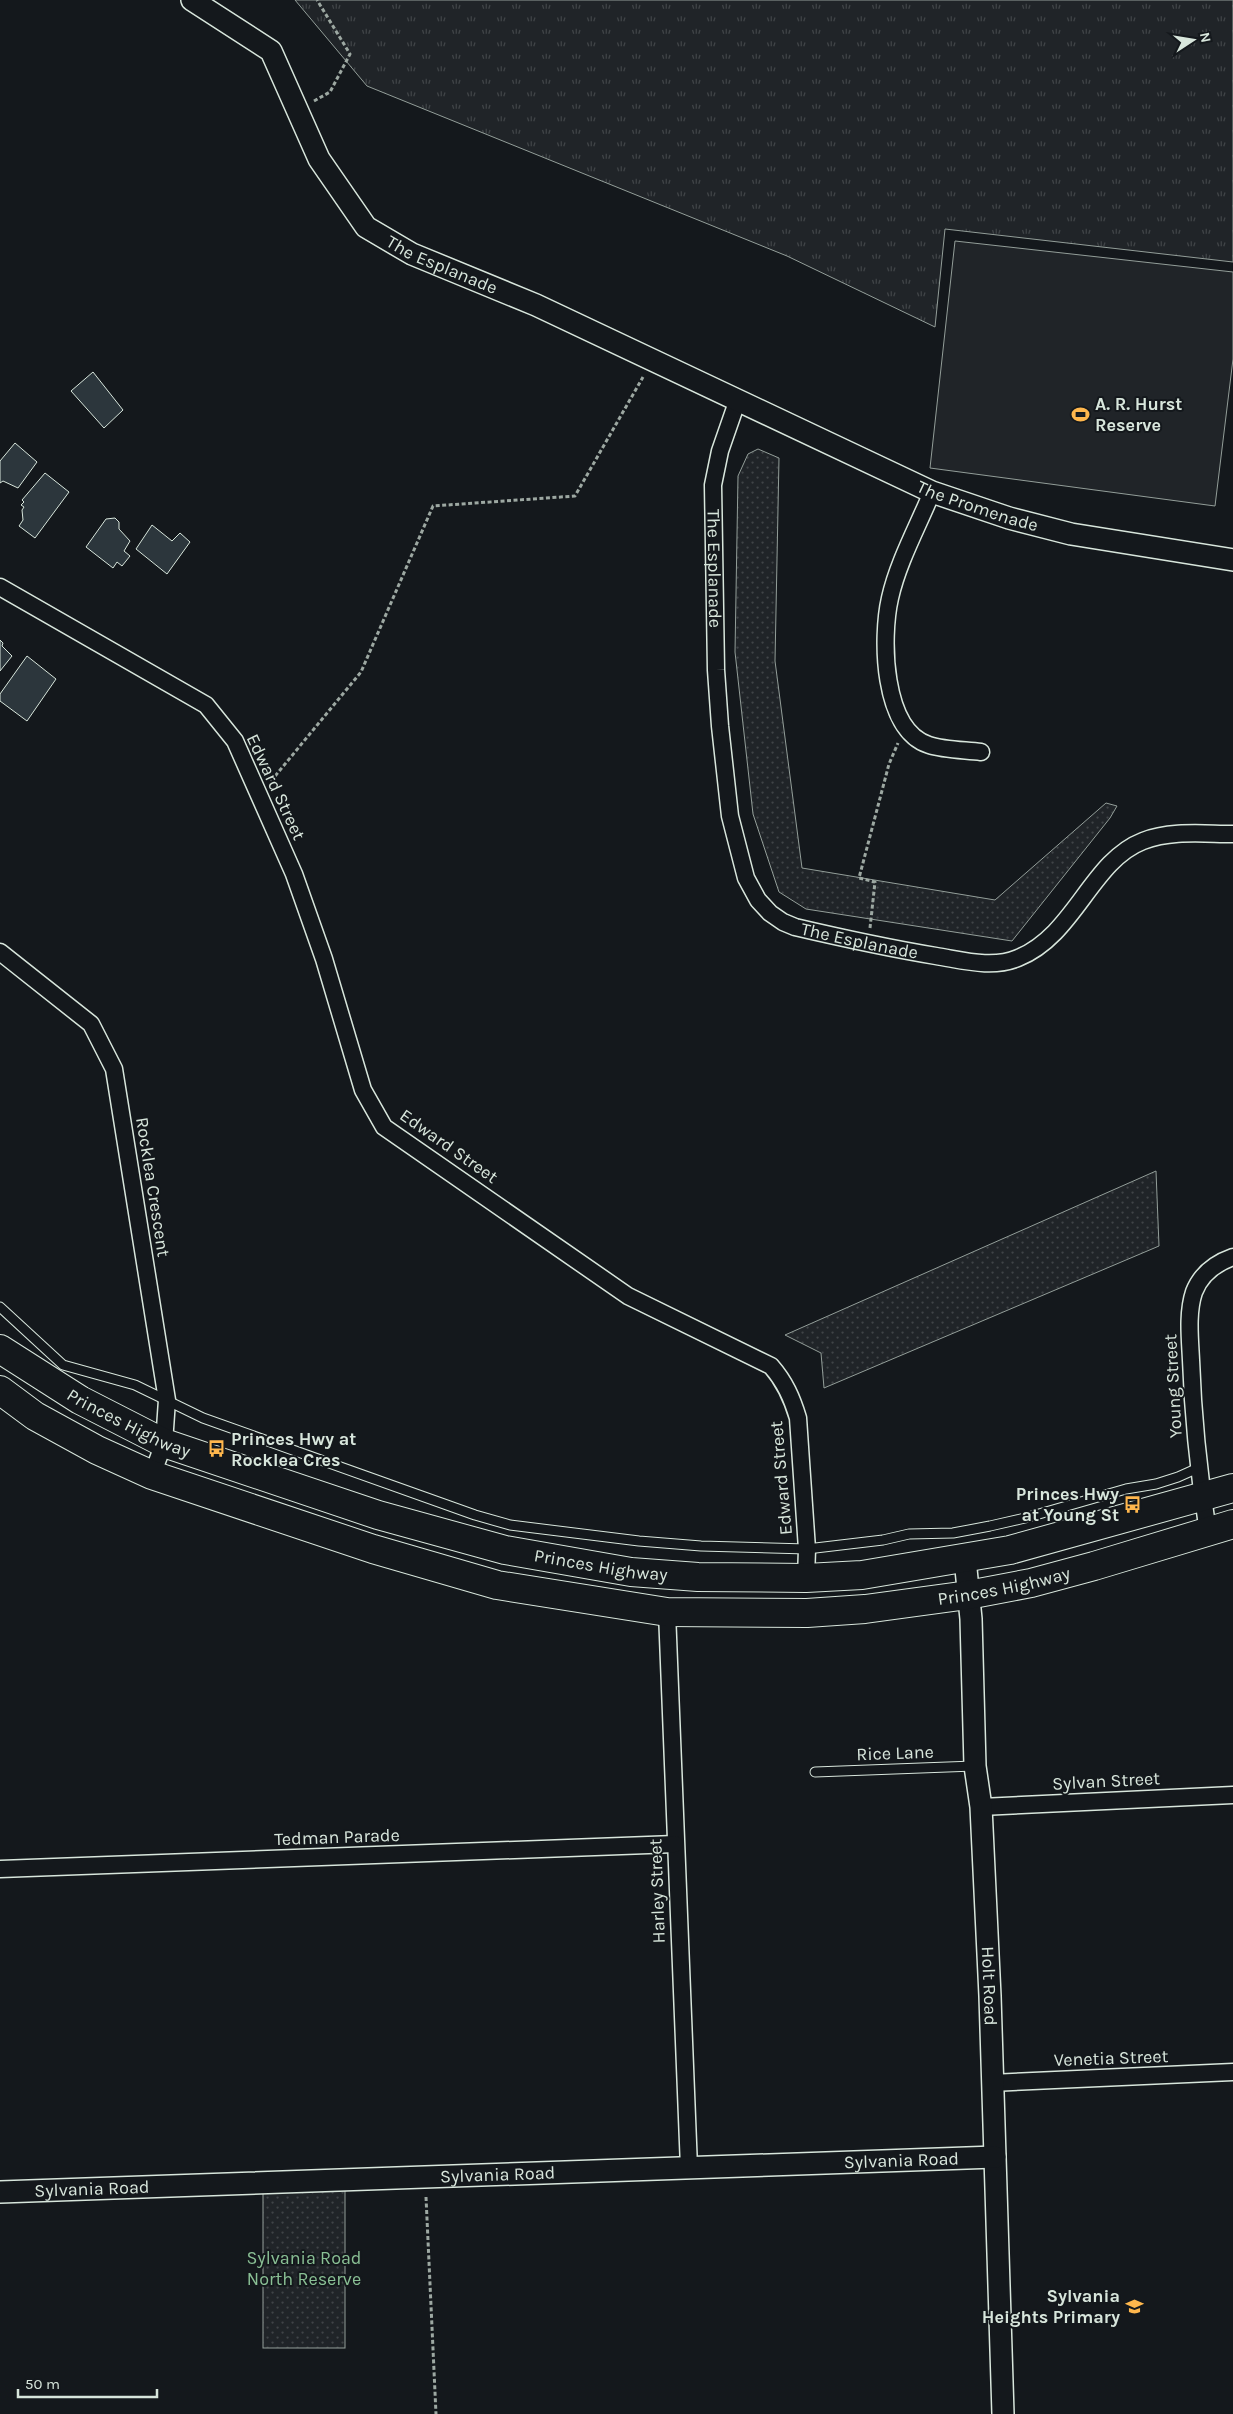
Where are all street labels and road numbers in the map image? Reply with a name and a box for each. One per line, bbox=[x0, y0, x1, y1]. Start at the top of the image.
street label: The Esplanade bbox=[382, 230, 501, 299]
street label: The Promenade bbox=[913, 475, 1041, 536]
street label: The Esplanade bbox=[702, 509, 726, 628]
street label: Edward Street bbox=[242, 730, 310, 844]
street label: The Esplanade bbox=[799, 918, 920, 964]
street label: Edward Street bbox=[396, 1104, 502, 1188]
street label: Rocklea Crescent bbox=[131, 1116, 175, 1259]
street label: Young Street bbox=[1159, 1333, 1187, 1439]
street label: Princes Highway bbox=[63, 1384, 194, 1462]
street label: Edward Street bbox=[765, 1420, 797, 1536]
street label: Princes Highway bbox=[532, 1544, 669, 1586]
street label: Princes Highway bbox=[936, 1562, 1073, 1610]
street label: Rice Lane bbox=[856, 1741, 934, 1765]
street label: Sylvan Street bbox=[1052, 1767, 1161, 1795]
street label: Tedman Parade bbox=[274, 1824, 400, 1850]
street label: Harley Street bbox=[644, 1838, 670, 1944]
street label: Holt Road bbox=[977, 1946, 1002, 2026]
street label: Venetia Street bbox=[1053, 2045, 1169, 2071]
street label: Sylvania Road bbox=[843, 2147, 959, 2173]
street label: Sylvania Road bbox=[440, 2161, 556, 2188]
street label: Sylvania Road bbox=[34, 2176, 150, 2202]

